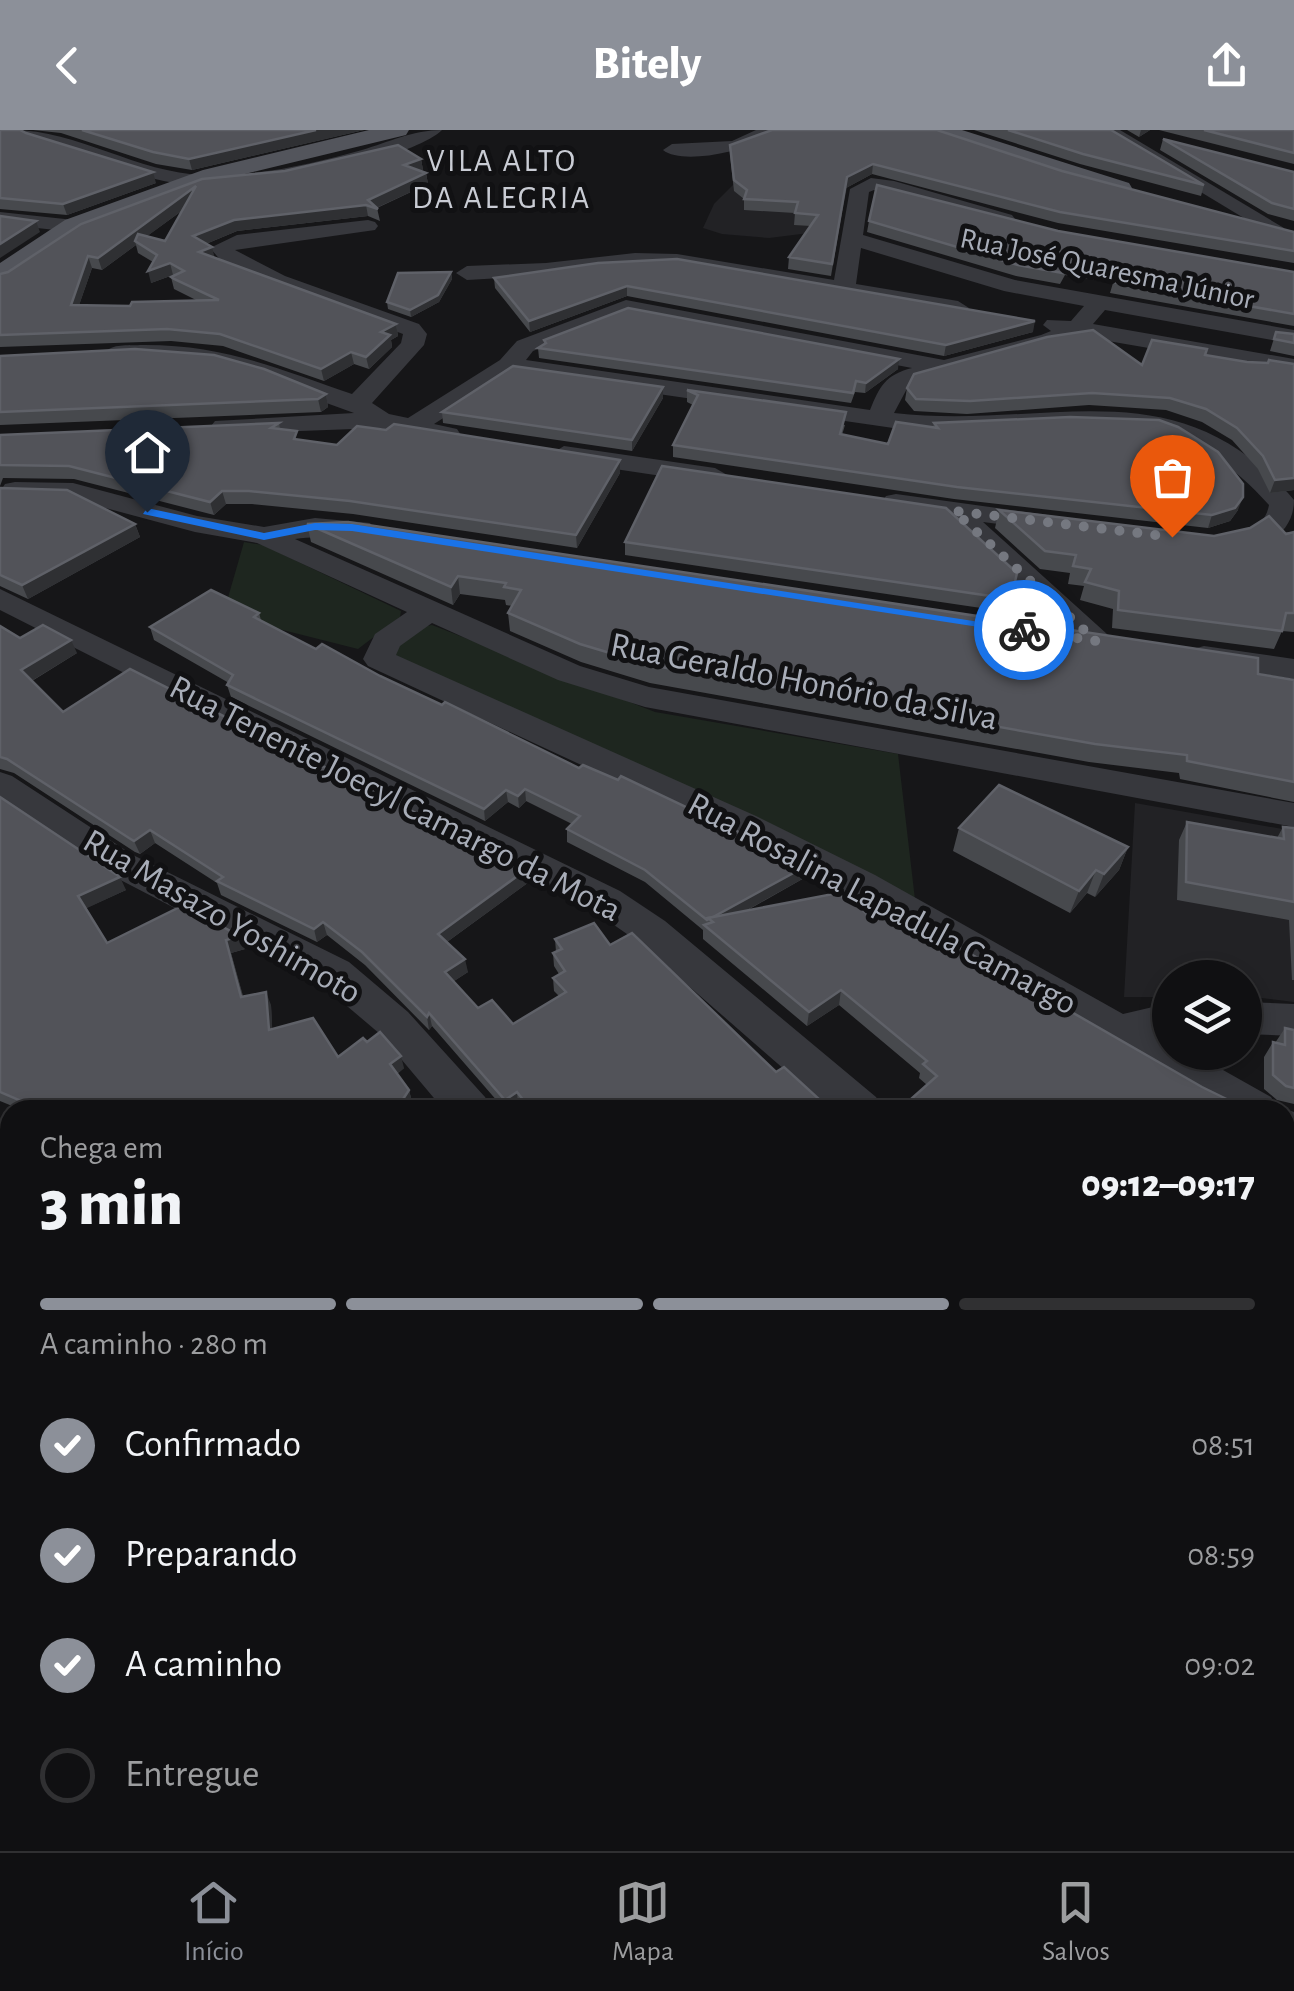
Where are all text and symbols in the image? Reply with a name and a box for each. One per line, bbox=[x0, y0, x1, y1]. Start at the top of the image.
icon: back bbox=[40, 38, 95, 93]
icon: share bbox=[1199, 38, 1254, 93]
text: Bitely bbox=[593, 42, 701, 87]
district label: VILA ALTO DA ALEGRIA bbox=[412, 145, 592, 214]
street label: Rua José Quaresma Júnior bbox=[957, 223, 1257, 315]
pin bbox=[105, 410, 190, 513]
icon: home bbox=[120, 425, 175, 480]
pin bbox=[1130, 435, 1215, 538]
icon: bag bbox=[1145, 450, 1200, 505]
courier bbox=[974, 580, 1074, 680]
icon: bike bbox=[997, 603, 1052, 658]
street label: Rua Geraldo Honório da Silva bbox=[607, 627, 1001, 737]
street label: Rua Tenente Joecyl Camargo da Mota bbox=[164, 670, 626, 928]
street label: Rua Rosalina Lapadula Camargo bbox=[682, 786, 1082, 1022]
street label: Rua Masazo Yoshimoto bbox=[77, 823, 367, 1011]
map controls bbox=[1152, 960, 1262, 1070]
button: layers bbox=[1152, 960, 1262, 1070]
text: Chega em bbox=[40, 1132, 163, 1164]
text: 09:12–09:17 bbox=[1081, 1166, 1255, 1204]
text: 3 min bbox=[40, 1172, 183, 1237]
text: A caminho · 280 m bbox=[40, 1328, 268, 1360]
icon: check bbox=[40, 1418, 95, 1473]
text: Confirmado bbox=[125, 1426, 301, 1464]
text: 08:51 bbox=[1191, 1429, 1255, 1461]
icon: check bbox=[40, 1528, 95, 1583]
text: Preparando bbox=[125, 1536, 298, 1574]
text: 08:59 bbox=[1187, 1539, 1255, 1571]
icon: check bbox=[40, 1638, 95, 1693]
text: A caminho bbox=[125, 1646, 282, 1684]
text: 09:02 bbox=[1184, 1649, 1255, 1681]
text: Entregue bbox=[125, 1756, 259, 1794]
tab: Início bbox=[184, 1875, 244, 1969]
tab: Mapa bbox=[612, 1875, 674, 1969]
tab: Salvos bbox=[1042, 1875, 1110, 1969]

